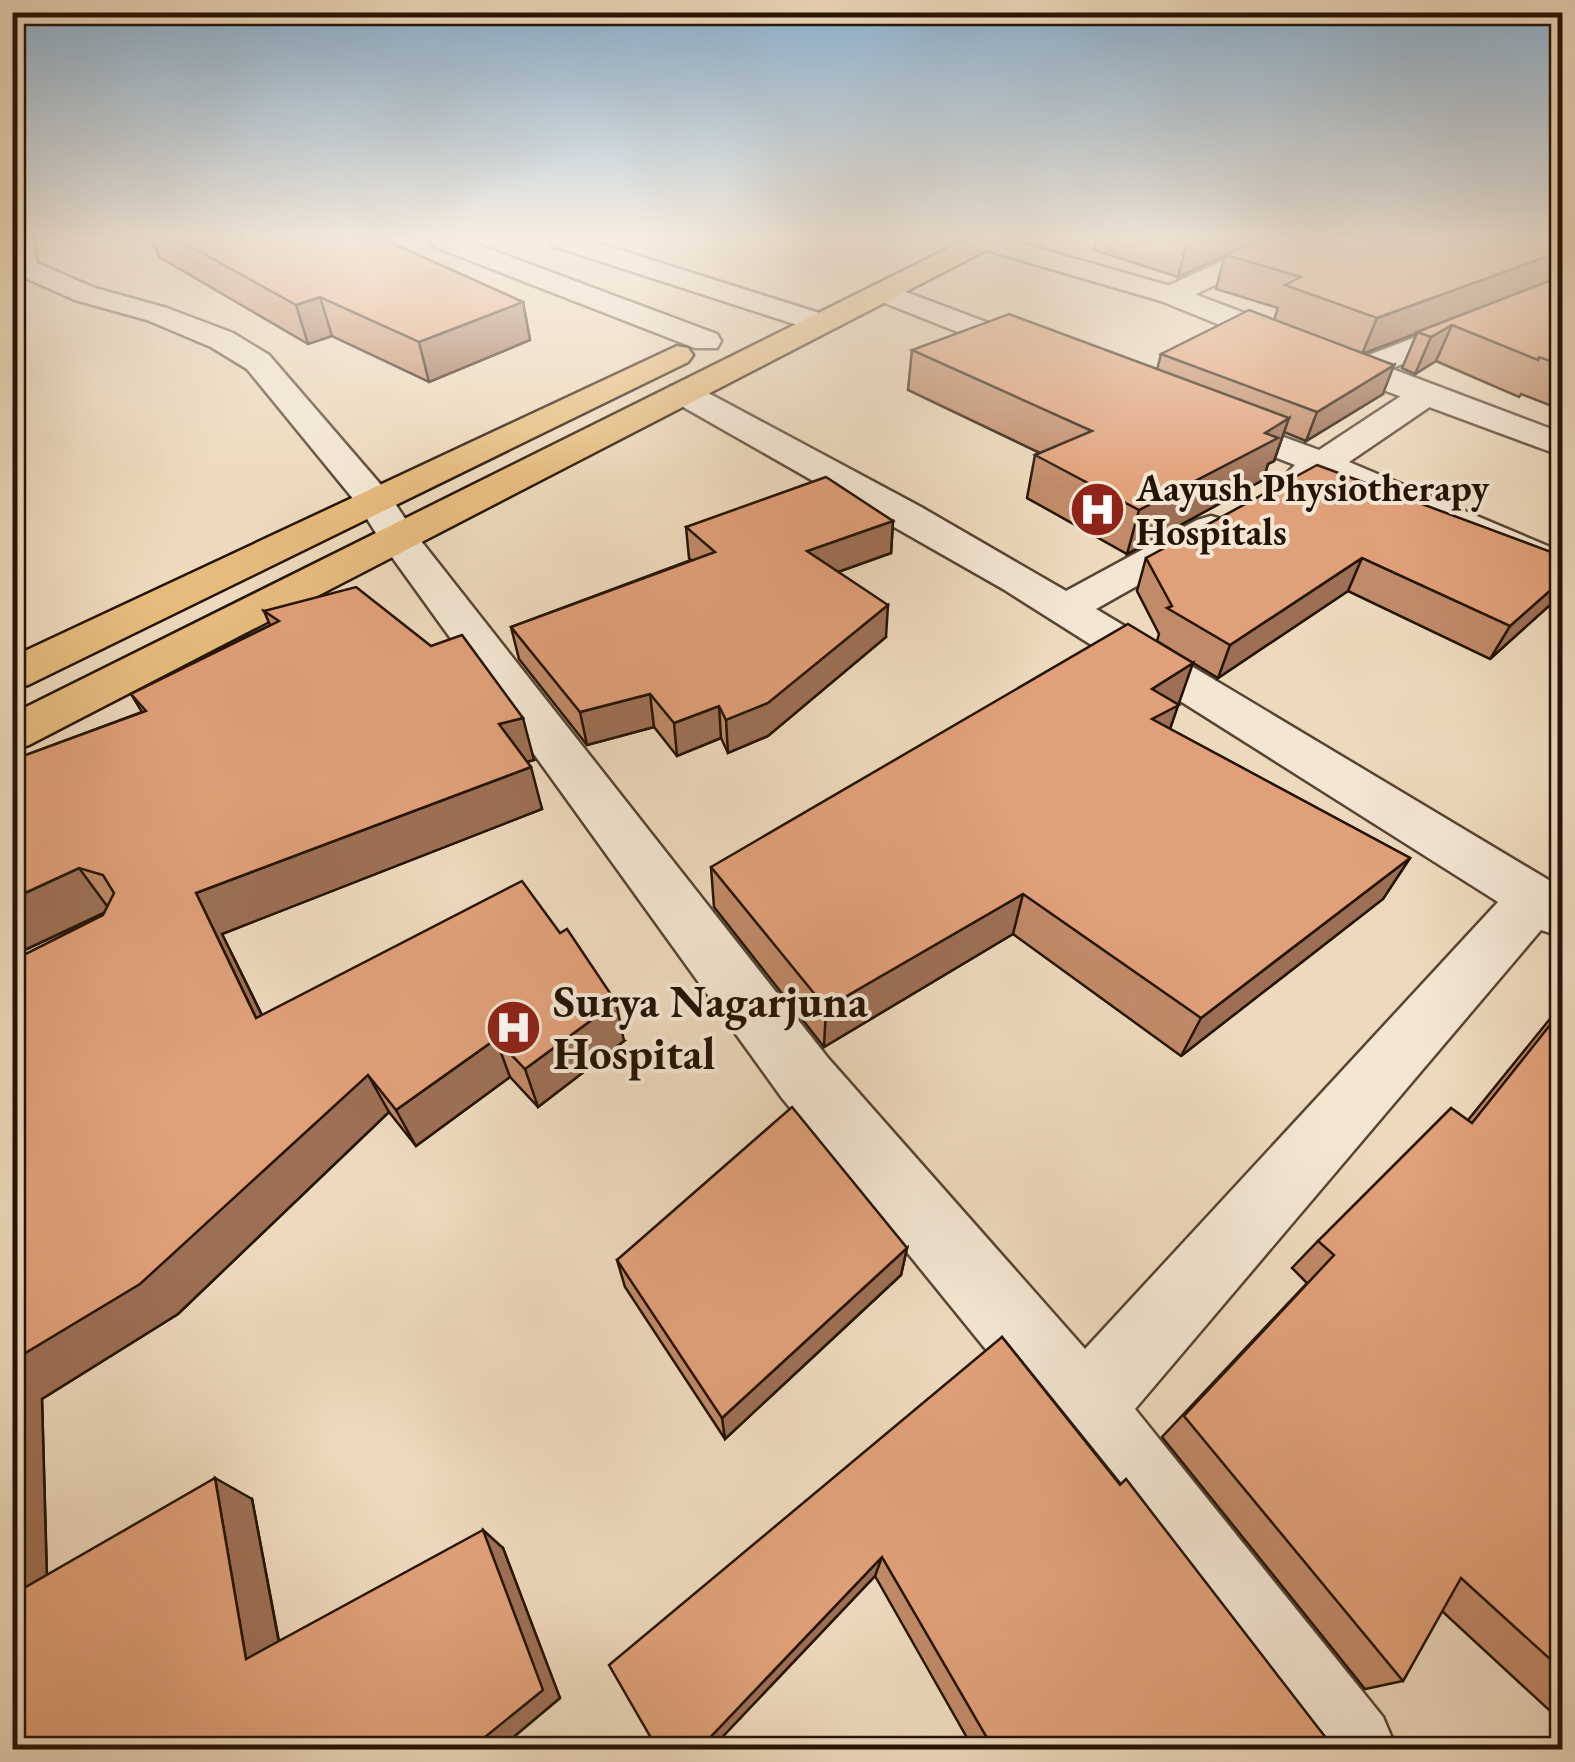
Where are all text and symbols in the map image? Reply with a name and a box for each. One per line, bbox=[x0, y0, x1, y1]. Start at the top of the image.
place label: Aayush Physiotherapy Hospitals bbox=[1135, 463, 1490, 556]
hospital icon: Aayush Physiotherapy Hospitals bbox=[1067, 479, 1127, 539]
place label: Surya Nagarjuna Hospital bbox=[553, 972, 868, 1082]
hospital icon: Surya Nagarjuna Hospital bbox=[484, 997, 544, 1057]

